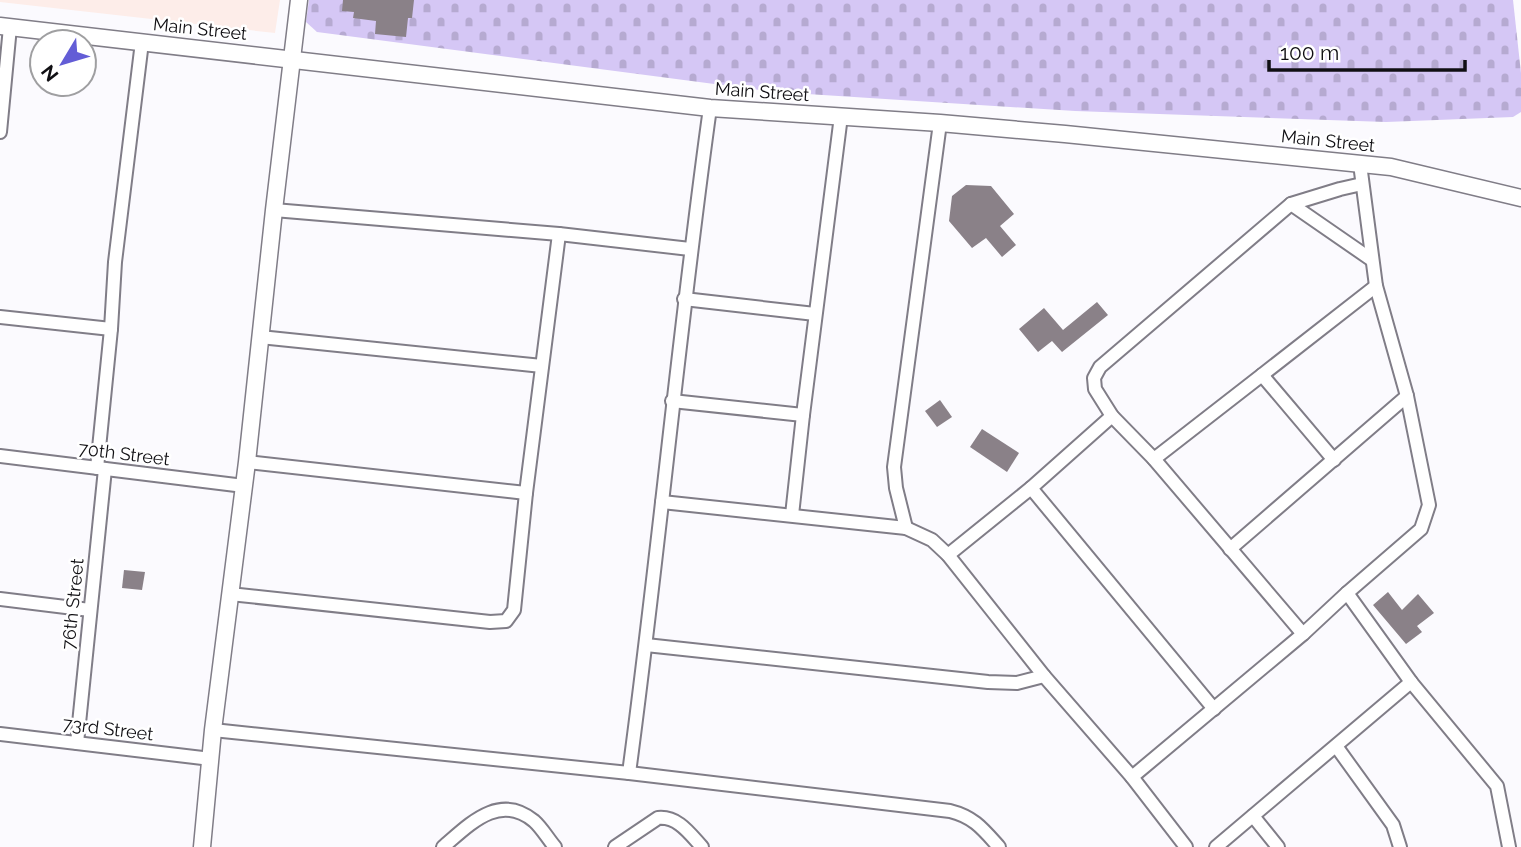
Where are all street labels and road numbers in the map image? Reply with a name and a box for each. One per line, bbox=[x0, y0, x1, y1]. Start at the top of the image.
street label: Main Street bbox=[152, 13, 248, 44]
street label: Main Street bbox=[714, 78, 810, 105]
street label: Main Street bbox=[1280, 125, 1376, 156]
street label: 70th Street bbox=[77, 438, 171, 470]
street label: 76th Street bbox=[57, 557, 88, 651]
street label: 73rd Street bbox=[62, 713, 155, 744]

